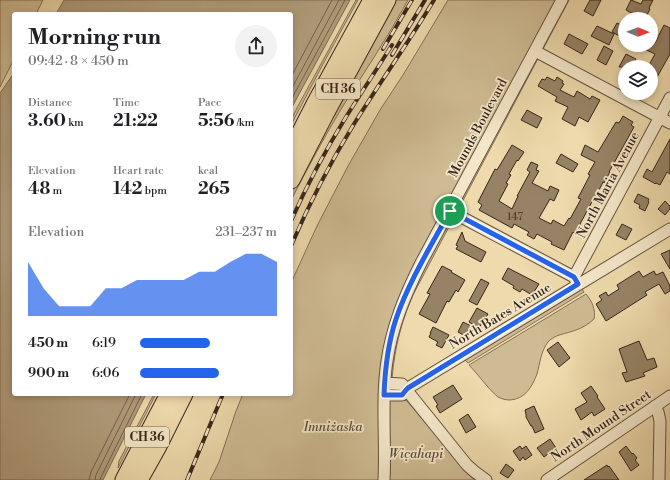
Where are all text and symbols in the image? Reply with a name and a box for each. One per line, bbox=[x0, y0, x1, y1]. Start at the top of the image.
north arrow bbox=[618, 12, 658, 52]
map controls bbox=[618, 12, 658, 100]
text: Morning run bbox=[28, 24, 161, 51]
button: share bbox=[235, 25, 277, 67]
text: 09:42 · 8 × 450 m bbox=[28, 53, 129, 69]
button: layers bbox=[618, 60, 658, 100]
street label: Mounds Boulevard bbox=[445, 75, 511, 180]
road number: CH 36 bbox=[316, 79, 360, 99]
text: Distance bbox=[28, 96, 72, 110]
text: Time bbox=[113, 96, 140, 110]
text: Pace bbox=[198, 96, 222, 110]
text: 3.60 bbox=[28, 110, 66, 132]
text: 21:22 bbox=[113, 110, 158, 132]
text: 5:56 bbox=[198, 110, 234, 132]
text: km bbox=[66, 116, 84, 130]
text: /km bbox=[234, 116, 254, 130]
street label: North Maria Avenue bbox=[573, 129, 643, 241]
text: Elevation bbox=[28, 164, 76, 178]
text: Heart rate bbox=[113, 164, 164, 178]
text: kcal bbox=[198, 164, 218, 178]
text: 48 bbox=[28, 178, 50, 200]
text: 142 bbox=[113, 178, 142, 200]
text: 265 bbox=[198, 178, 230, 200]
text: m bbox=[50, 184, 62, 198]
text: bpm bbox=[142, 184, 167, 198]
pin bbox=[433, 194, 467, 228]
icon: arrive bbox=[439, 200, 461, 222]
house number: 147 bbox=[507, 210, 523, 224]
text: Elevation bbox=[28, 224, 84, 240]
text: 231–237 m bbox=[215, 224, 277, 240]
street label: North Bates Avenue bbox=[446, 279, 554, 353]
text: 450 m bbox=[28, 335, 68, 351]
text: 6:19 bbox=[92, 335, 116, 351]
text: 900 m bbox=[28, 365, 69, 381]
text: 6:06 bbox=[92, 365, 119, 381]
street label: North Mound Street bbox=[548, 386, 654, 465]
park label: Imniżaska bbox=[303, 419, 363, 435]
road number: CH 36 bbox=[125, 427, 169, 447]
park label: Wic̣aḣapi bbox=[389, 445, 444, 462]

